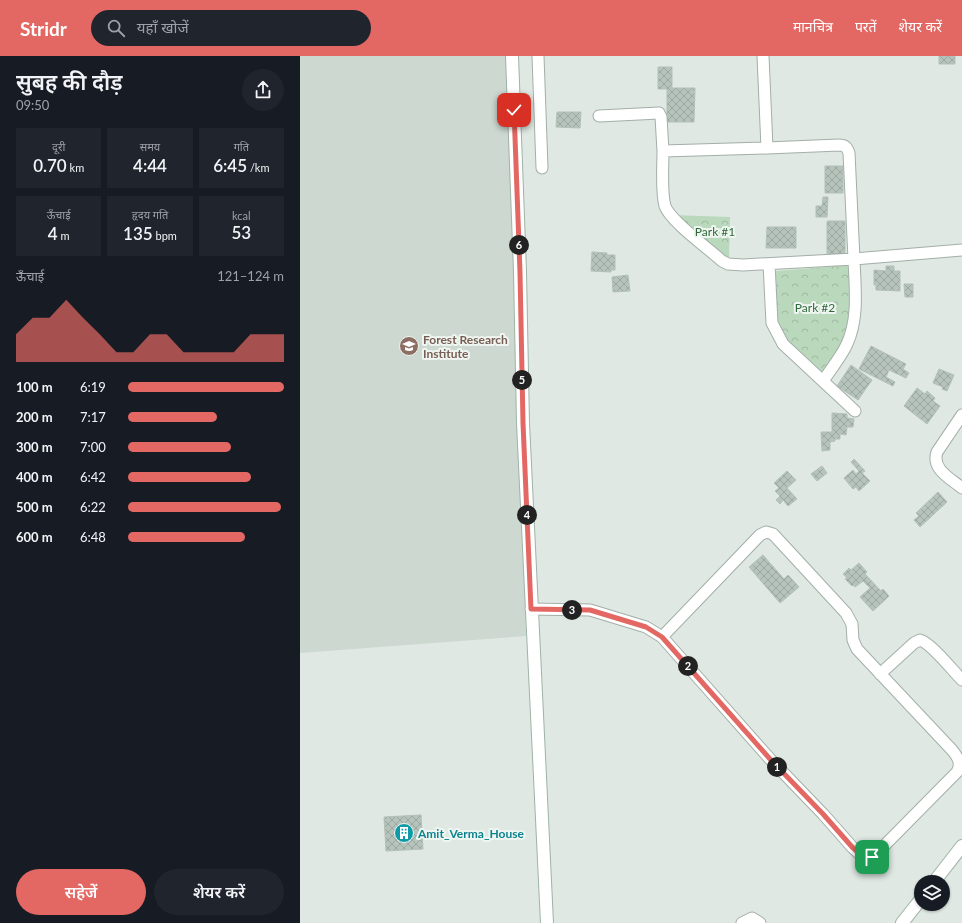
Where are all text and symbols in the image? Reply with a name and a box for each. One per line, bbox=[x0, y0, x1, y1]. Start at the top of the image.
search box bbox=[91, 10, 371, 46]
text: Stridr bbox=[20, 17, 67, 40]
icon: search bbox=[105, 17, 127, 39]
text: यहाँ खोजें bbox=[137, 18, 189, 36]
text: मानचित्र bbox=[793, 18, 833, 35]
text: परतें bbox=[855, 18, 877, 35]
text: शेयर करें bbox=[899, 18, 942, 35]
text: सुबह की दौड़ bbox=[16, 68, 123, 95]
button: share bbox=[242, 69, 284, 111]
pin bbox=[497, 93, 531, 127]
text: 09:50 bbox=[16, 97, 49, 113]
icon: check bbox=[503, 99, 525, 121]
text: दूरी bbox=[52, 140, 65, 153]
text: समय bbox=[140, 140, 160, 153]
text: गति bbox=[234, 140, 249, 153]
text: 0.70 bbox=[33, 155, 67, 176]
text: 4:44 bbox=[133, 155, 167, 176]
text: 6:45 bbox=[213, 155, 247, 176]
text: km bbox=[67, 161, 84, 174]
text: /km bbox=[247, 161, 270, 174]
text: ऊँचाई bbox=[47, 208, 71, 221]
text: हृदय गति bbox=[132, 208, 168, 221]
text: kcal bbox=[232, 209, 251, 222]
text: 53 bbox=[231, 222, 251, 243]
text: 4 bbox=[48, 223, 58, 244]
text: 135 bbox=[123, 223, 153, 244]
park label: Park #1 bbox=[695, 224, 735, 239]
text: m bbox=[58, 229, 70, 242]
text: bpm bbox=[153, 229, 177, 242]
pin: 6 bbox=[509, 235, 529, 255]
text: 6 bbox=[516, 238, 522, 251]
text: ऊँचाई bbox=[16, 268, 44, 284]
text: 121–124 m bbox=[217, 268, 284, 284]
park label: Park #2 bbox=[795, 300, 835, 315]
place label: Forest Research Institute bbox=[423, 332, 508, 361]
school or university icon: Forest Research Institute bbox=[398, 335, 420, 357]
pin: 5 bbox=[512, 370, 532, 390]
text: 5 bbox=[519, 373, 525, 386]
text: 100 m bbox=[16, 379, 53, 395]
text: 6:19 bbox=[80, 379, 106, 395]
text: 200 m bbox=[16, 409, 53, 425]
text: 7:17 bbox=[80, 409, 106, 425]
text: 300 m bbox=[16, 439, 53, 455]
text: 7:00 bbox=[80, 439, 106, 455]
text: 400 m bbox=[16, 469, 53, 485]
text: 6:42 bbox=[80, 469, 106, 485]
text: 500 m bbox=[16, 499, 53, 515]
text: 6:22 bbox=[80, 499, 106, 515]
pin: 4 bbox=[517, 505, 537, 525]
text: 4 bbox=[524, 508, 530, 521]
text: 600 m bbox=[16, 529, 53, 545]
text: 6:48 bbox=[80, 529, 106, 545]
pin: 3 bbox=[562, 600, 582, 620]
text: 3 bbox=[569, 603, 575, 616]
pin: 2 bbox=[678, 656, 698, 676]
text: 2 bbox=[685, 659, 691, 672]
pin: 1 bbox=[767, 757, 787, 777]
text: 1 bbox=[774, 760, 780, 773]
building icon: Amit_Verma_House bbox=[393, 822, 415, 844]
place label: Amit_Verma_House bbox=[417, 826, 524, 841]
pin bbox=[855, 840, 889, 874]
icon: arrive bbox=[861, 846, 883, 868]
button: सहेजें bbox=[16, 869, 146, 915]
button: शेयर करें bbox=[154, 869, 284, 915]
map controls bbox=[914, 875, 950, 911]
button: layers bbox=[914, 875, 950, 911]

